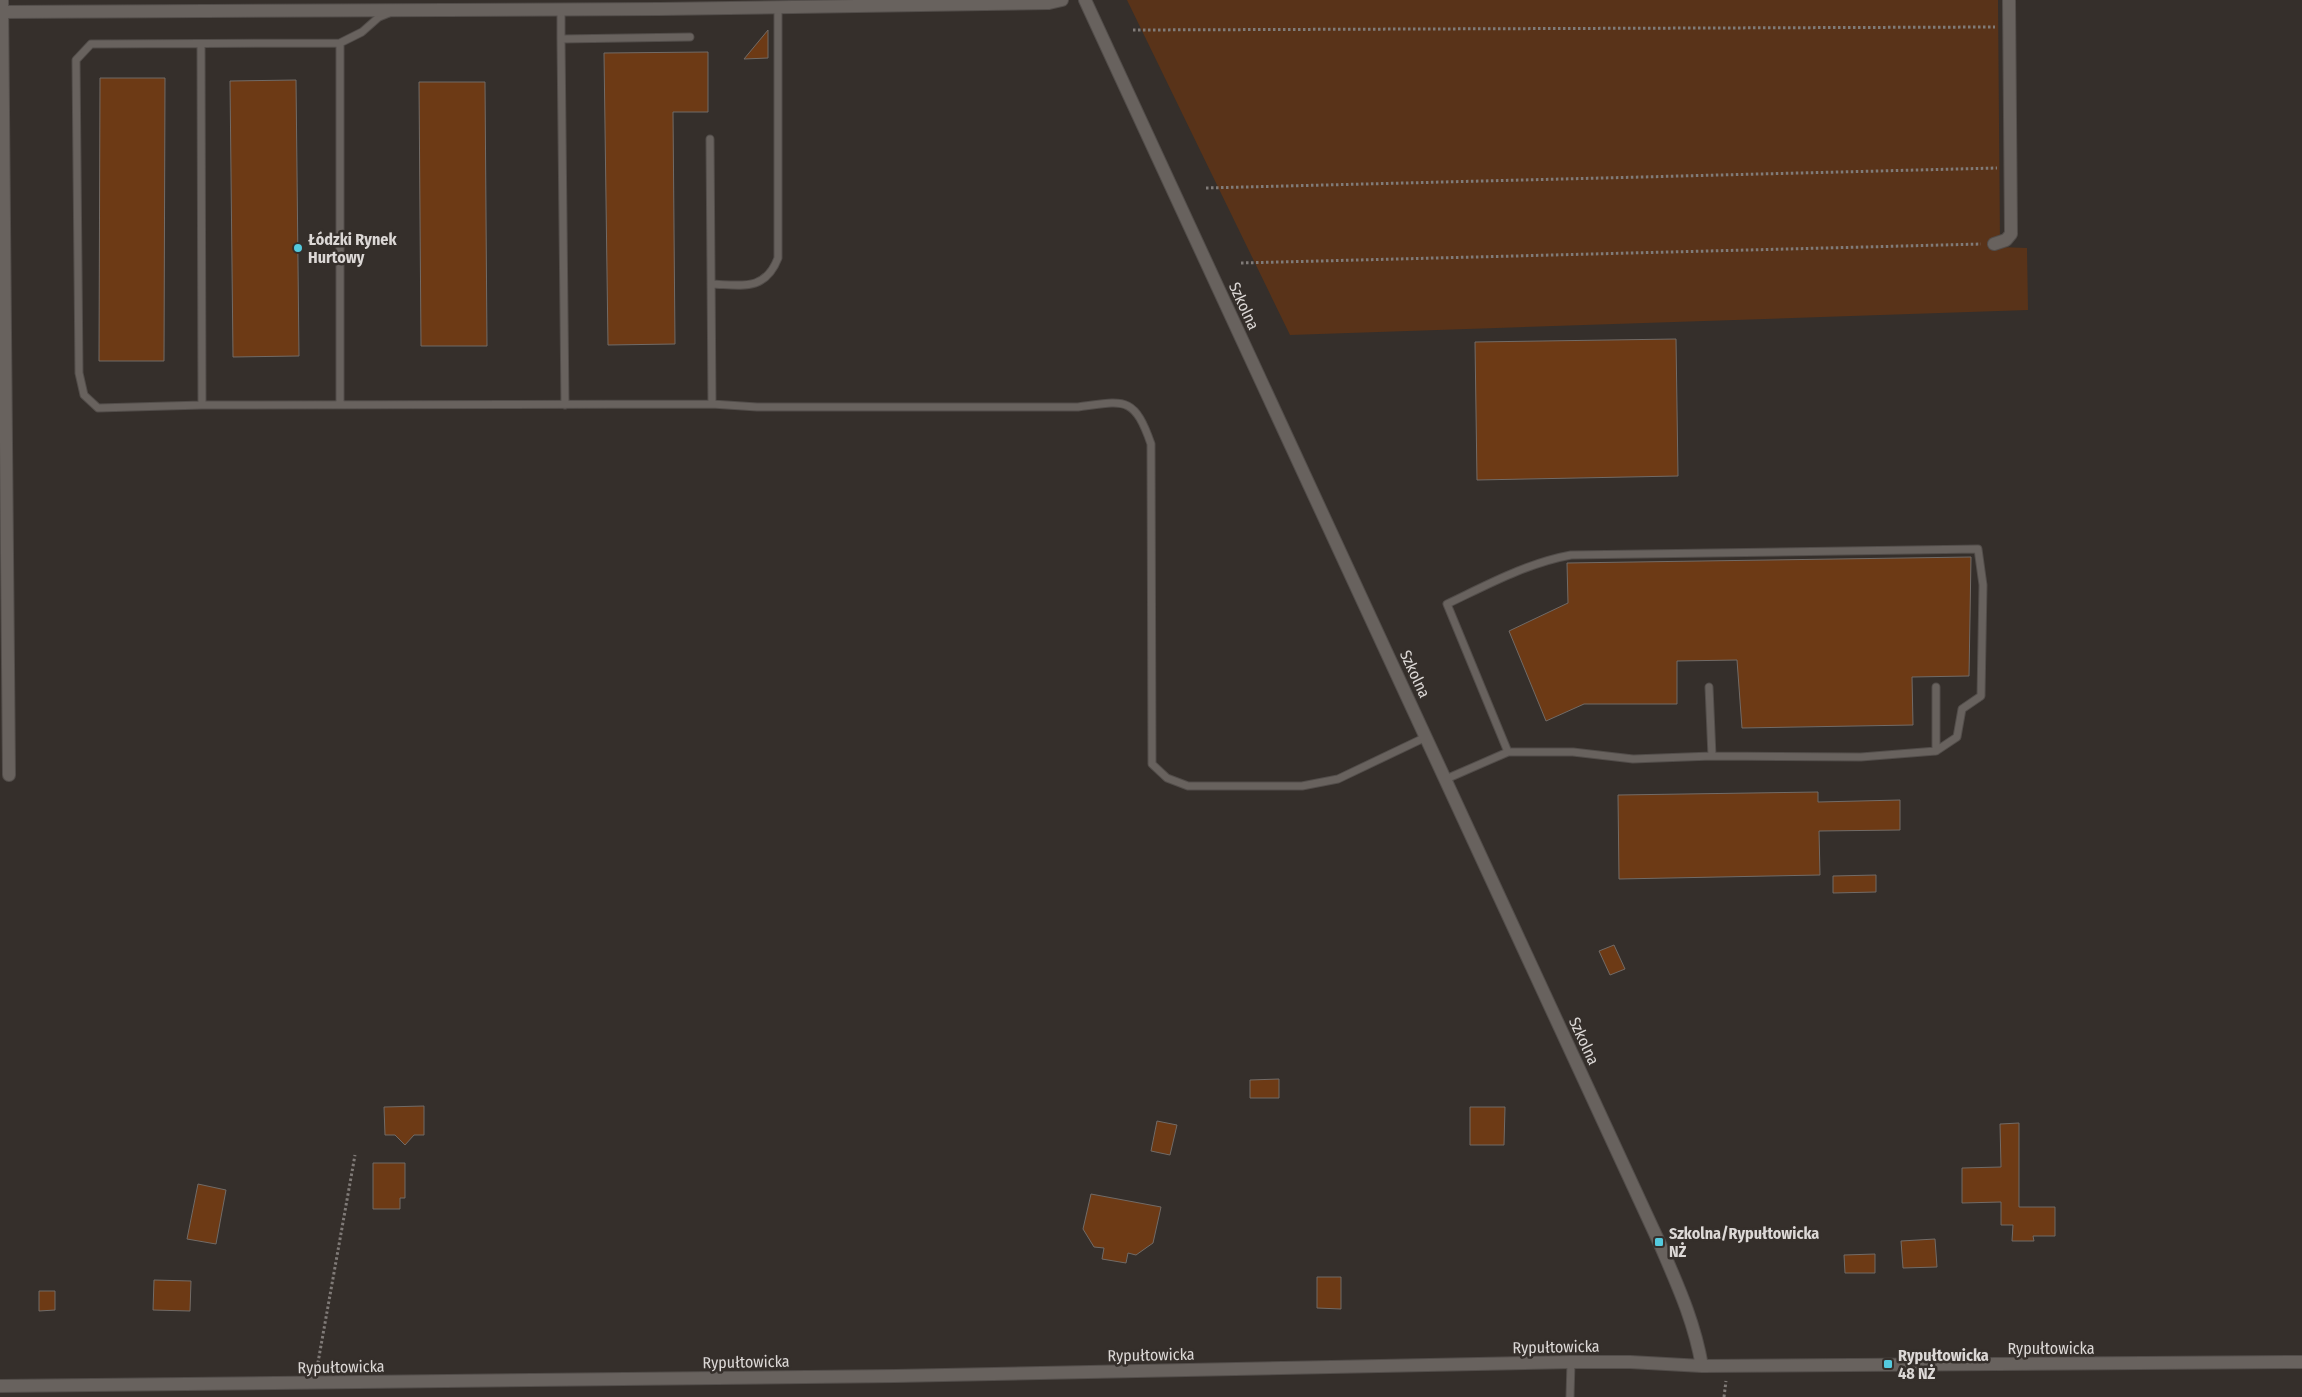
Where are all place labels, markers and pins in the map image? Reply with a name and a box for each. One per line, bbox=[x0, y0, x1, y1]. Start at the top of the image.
place label: Łódzki Rynek Hurtowy bbox=[308, 230, 397, 267]
marker: Łódzki Rynek Hurtowy bbox=[292, 242, 304, 254]
place label: Szkolna/Rypułtowicka NŻ bbox=[1669, 1224, 1819, 1261]
marker: Szkolna/Rypułtowicka NŻ bbox=[1653, 1236, 1665, 1248]
place label: Rypułtowicka 48 NŻ bbox=[1898, 1346, 1989, 1383]
marker: Rypułtowicka 48 NŻ bbox=[1882, 1358, 1894, 1370]

